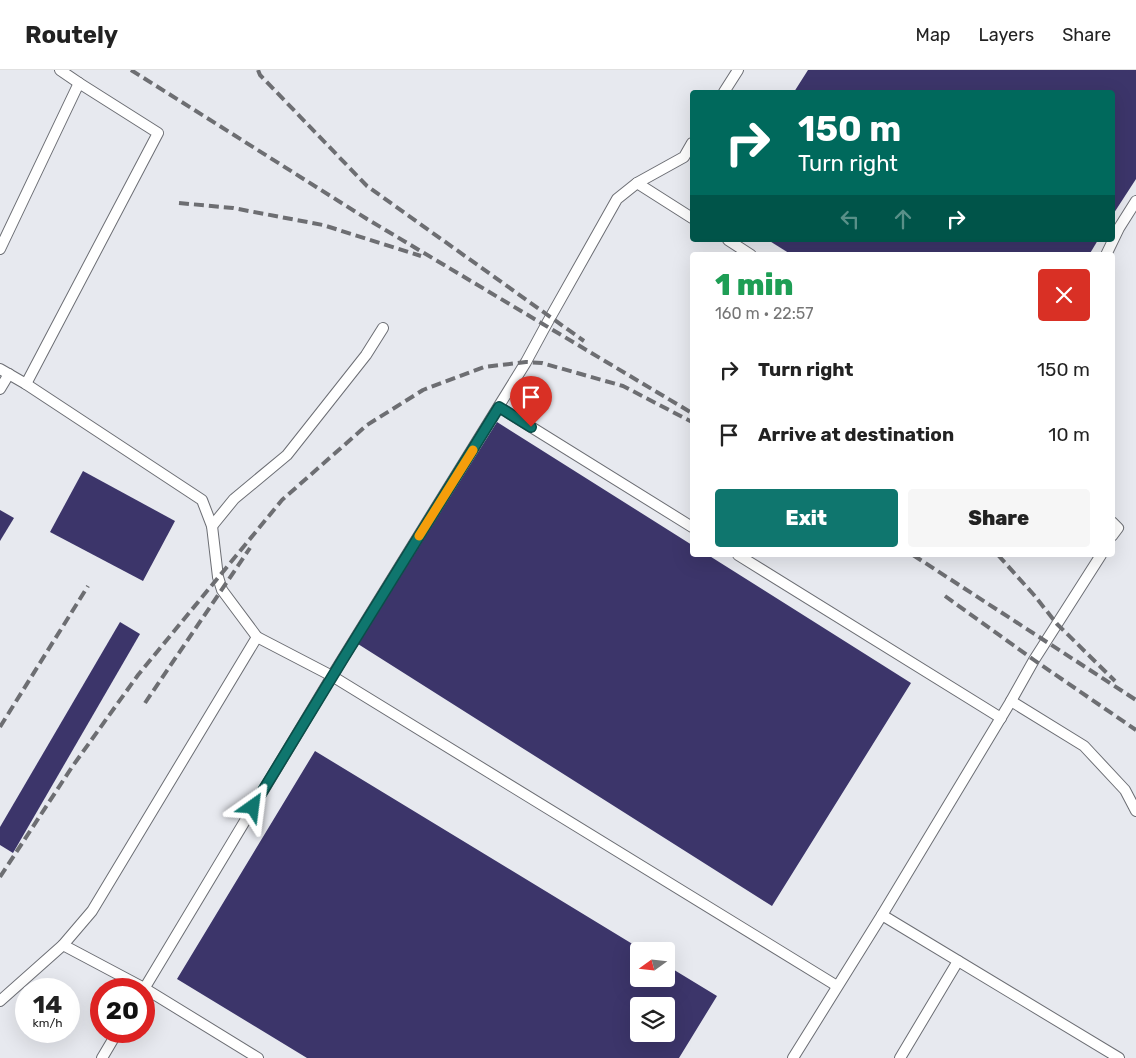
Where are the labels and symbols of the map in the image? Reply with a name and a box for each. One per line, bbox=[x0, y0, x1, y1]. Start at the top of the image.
pin bbox=[510, 376, 552, 427]
position arrow bbox=[226, 780, 278, 832]
north arrow bbox=[630, 942, 675, 988]
speed limit sign: 20 bbox=[90, 978, 155, 1043]

